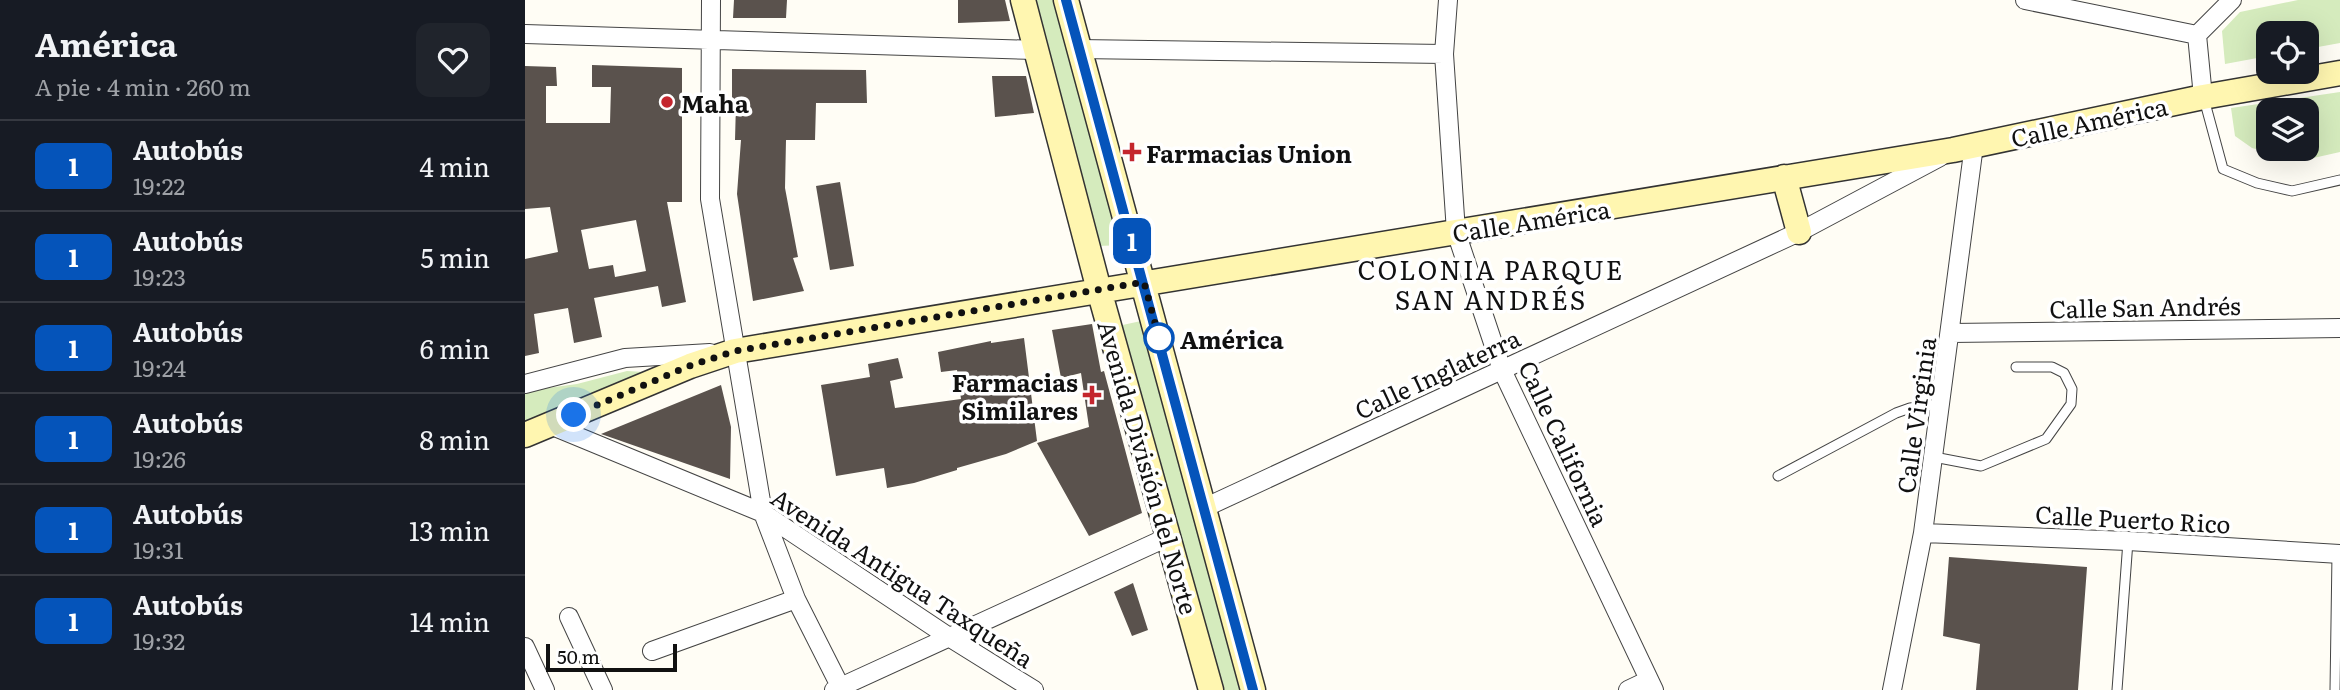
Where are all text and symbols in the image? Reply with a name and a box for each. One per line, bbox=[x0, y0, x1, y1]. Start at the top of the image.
text: América bbox=[35, 18, 177, 67]
map controls bbox=[2256, 21, 2319, 161]
button: locate bbox=[2256, 21, 2319, 84]
button: heart bbox=[416, 23, 490, 97]
text: A pie · 4 min · 260 m bbox=[35, 69, 251, 103]
place label: Maha bbox=[681, 85, 749, 120]
street label: Calle América bbox=[2007, 87, 2171, 155]
marker: Maha bbox=[659, 94, 675, 110]
button: layers bbox=[2256, 98, 2319, 161]
text: Autobús bbox=[133, 129, 243, 168]
place label: Farmacias Union bbox=[1146, 135, 1352, 170]
marker: Farmacias Union bbox=[1124, 144, 1140, 160]
text: 4 min bbox=[419, 146, 490, 185]
text: 1 bbox=[69, 148, 78, 183]
text: 19:22 bbox=[133, 168, 185, 202]
street label: Calle América bbox=[1450, 190, 1612, 250]
line badge: 1 bbox=[1109, 218, 1155, 264]
text: Autobús bbox=[133, 220, 243, 259]
text: 1 bbox=[1127, 223, 1137, 258]
text: 5 min bbox=[421, 237, 490, 276]
text: 1 bbox=[69, 239, 78, 274]
district label: COLONIA PARQUE SAN ANDRÉS bbox=[1358, 249, 1624, 318]
text: 19:23 bbox=[133, 259, 186, 293]
street label: Calle San Andrés bbox=[2049, 287, 2241, 325]
text: Autobús bbox=[133, 311, 243, 350]
street label: Avenida División del Norte bbox=[1090, 316, 1208, 618]
street label: Calle Inglaterra bbox=[1348, 319, 1526, 427]
place label: América bbox=[1180, 321, 1284, 356]
marker: América bbox=[1144, 323, 1174, 353]
text: 6 min bbox=[420, 328, 490, 367]
text: 1 bbox=[69, 330, 78, 365]
street label: Calle Virginia bbox=[1887, 335, 1943, 495]
text: 19:24 bbox=[133, 350, 186, 384]
street label: Calle California bbox=[1511, 354, 1619, 532]
place label: Farmacias Similares bbox=[952, 364, 1078, 427]
marker: Farmacias Similares bbox=[1084, 387, 1100, 403]
your location bbox=[556, 397, 591, 432]
text: Autobús bbox=[133, 402, 243, 441]
text: 8 min bbox=[419, 419, 490, 458]
text: 1 bbox=[69, 421, 78, 456]
text: 19:26 bbox=[133, 441, 186, 475]
street label: Avenida Antigua Taxqueña bbox=[765, 479, 1041, 675]
text: Autobús bbox=[133, 493, 243, 532]
street label: Calle Puerto Rico bbox=[2034, 495, 2232, 541]
text: 13 min bbox=[409, 510, 490, 549]
text: 1 bbox=[69, 512, 78, 547]
text: 19:31 bbox=[133, 532, 184, 566]
text: Autobús bbox=[133, 584, 243, 623]
text: 14 min bbox=[410, 601, 490, 640]
text: 1 bbox=[69, 603, 78, 638]
text: 19:32 bbox=[133, 623, 185, 657]
scale bar bbox=[546, 641, 677, 673]
text: 50 m bbox=[557, 642, 600, 670]

